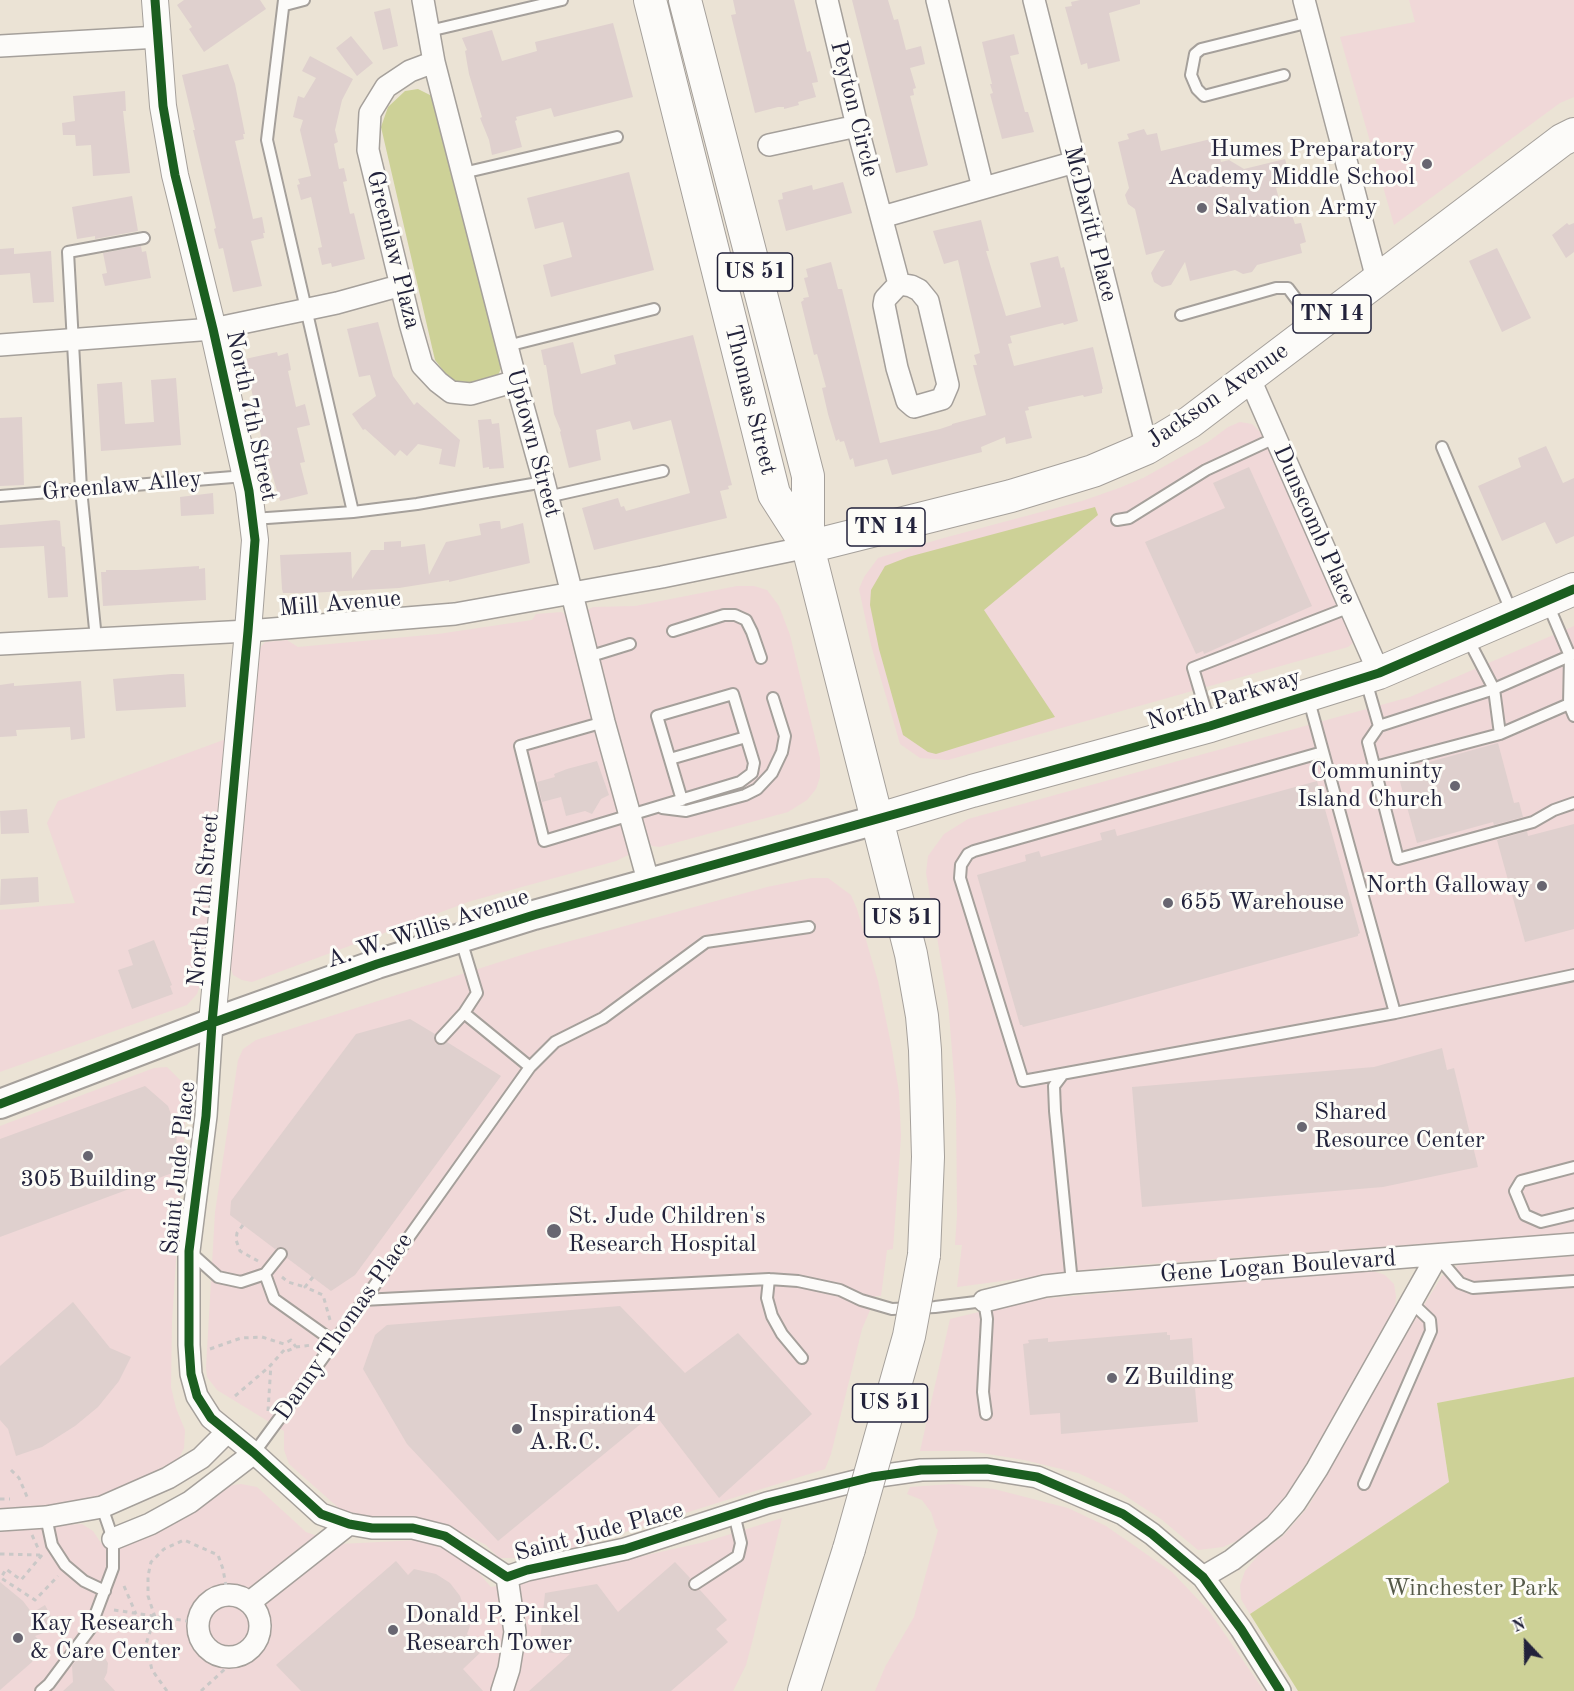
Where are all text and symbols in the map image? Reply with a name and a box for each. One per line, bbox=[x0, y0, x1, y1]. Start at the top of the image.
street label: Peyton Circle bbox=[823, 38, 885, 180]
place label: Humes Preparatory Academy Middle School bbox=[1168, 136, 1415, 192]
street label: McDavitt Place bbox=[1057, 143, 1123, 305]
marker: Humes Preparatory Academy Middle School bbox=[1420, 157, 1434, 171]
street label: Greenlaw Plaza bbox=[359, 168, 427, 332]
place label: Salvation Army bbox=[1214, 194, 1377, 222]
marker: Salvation Army bbox=[1195, 201, 1209, 215]
road number: US 51 bbox=[718, 253, 792, 291]
road number: TN 14 bbox=[1293, 295, 1371, 333]
street label: Thomas Street bbox=[717, 322, 783, 478]
street label: North 7th Street bbox=[219, 328, 283, 504]
street label: Jackson Avenue bbox=[1142, 337, 1294, 455]
street label: Uptown Street bbox=[499, 365, 567, 521]
street label: Dunscomb Place bbox=[1266, 441, 1362, 609]
street label: Greenlaw Alley bbox=[41, 465, 203, 507]
road number: TN 14 bbox=[847, 508, 925, 546]
street label: Mill Avenue bbox=[278, 584, 402, 624]
street label: North Parkway bbox=[1143, 663, 1305, 737]
place label: Communinty Island Church bbox=[1297, 758, 1443, 814]
marker: Communinty Island Church bbox=[1448, 779, 1462, 793]
street label: North 7th Street bbox=[182, 812, 226, 988]
place label: North Galloway bbox=[1366, 872, 1530, 900]
marker: North Galloway bbox=[1535, 879, 1549, 893]
street label: A. W. Willis Avenue bbox=[323, 883, 533, 975]
place label: 655 Warehouse bbox=[1180, 889, 1344, 917]
marker: 655 Warehouse bbox=[1161, 896, 1175, 910]
road number: US 51 bbox=[864, 899, 940, 937]
street label: Saint Jude Place bbox=[156, 1080, 202, 1256]
place label: Shared Resource Center bbox=[1314, 1099, 1485, 1155]
marker: Shared Resource Center bbox=[1295, 1120, 1309, 1134]
marker: 305 Building bbox=[81, 1149, 95, 1163]
place label: 305 Building bbox=[20, 1166, 156, 1194]
place label: St. Jude Children's Research Hospital bbox=[568, 1203, 765, 1259]
marker: St. Jude Children's Research Hospital bbox=[545, 1222, 563, 1240]
street label: Danny Thomas Place bbox=[268, 1228, 420, 1426]
street label: Gene Logan Boulevard bbox=[1159, 1244, 1397, 1290]
place label: Z Building bbox=[1124, 1364, 1234, 1392]
marker: Z Building bbox=[1105, 1371, 1119, 1385]
road number: US 51 bbox=[852, 1384, 928, 1422]
place label: Inspiration4 A.R.C. bbox=[529, 1401, 656, 1457]
marker: Inspiration4 A.R.C. bbox=[510, 1422, 524, 1436]
street label: Saint Jude Place bbox=[511, 1496, 687, 1568]
park label: Winchester Park bbox=[1385, 1575, 1559, 1603]
place label: Donald P. Pinkel Research Tower bbox=[405, 1602, 579, 1658]
place label: Kay Research & Care Center bbox=[30, 1610, 180, 1666]
north arrow bbox=[1496, 1613, 1556, 1673]
text: N bbox=[1511, 1617, 1528, 1636]
marker: Donald P. Pinkel Research Tower bbox=[386, 1623, 400, 1637]
marker: Kay Research & Care Center bbox=[11, 1631, 25, 1645]

